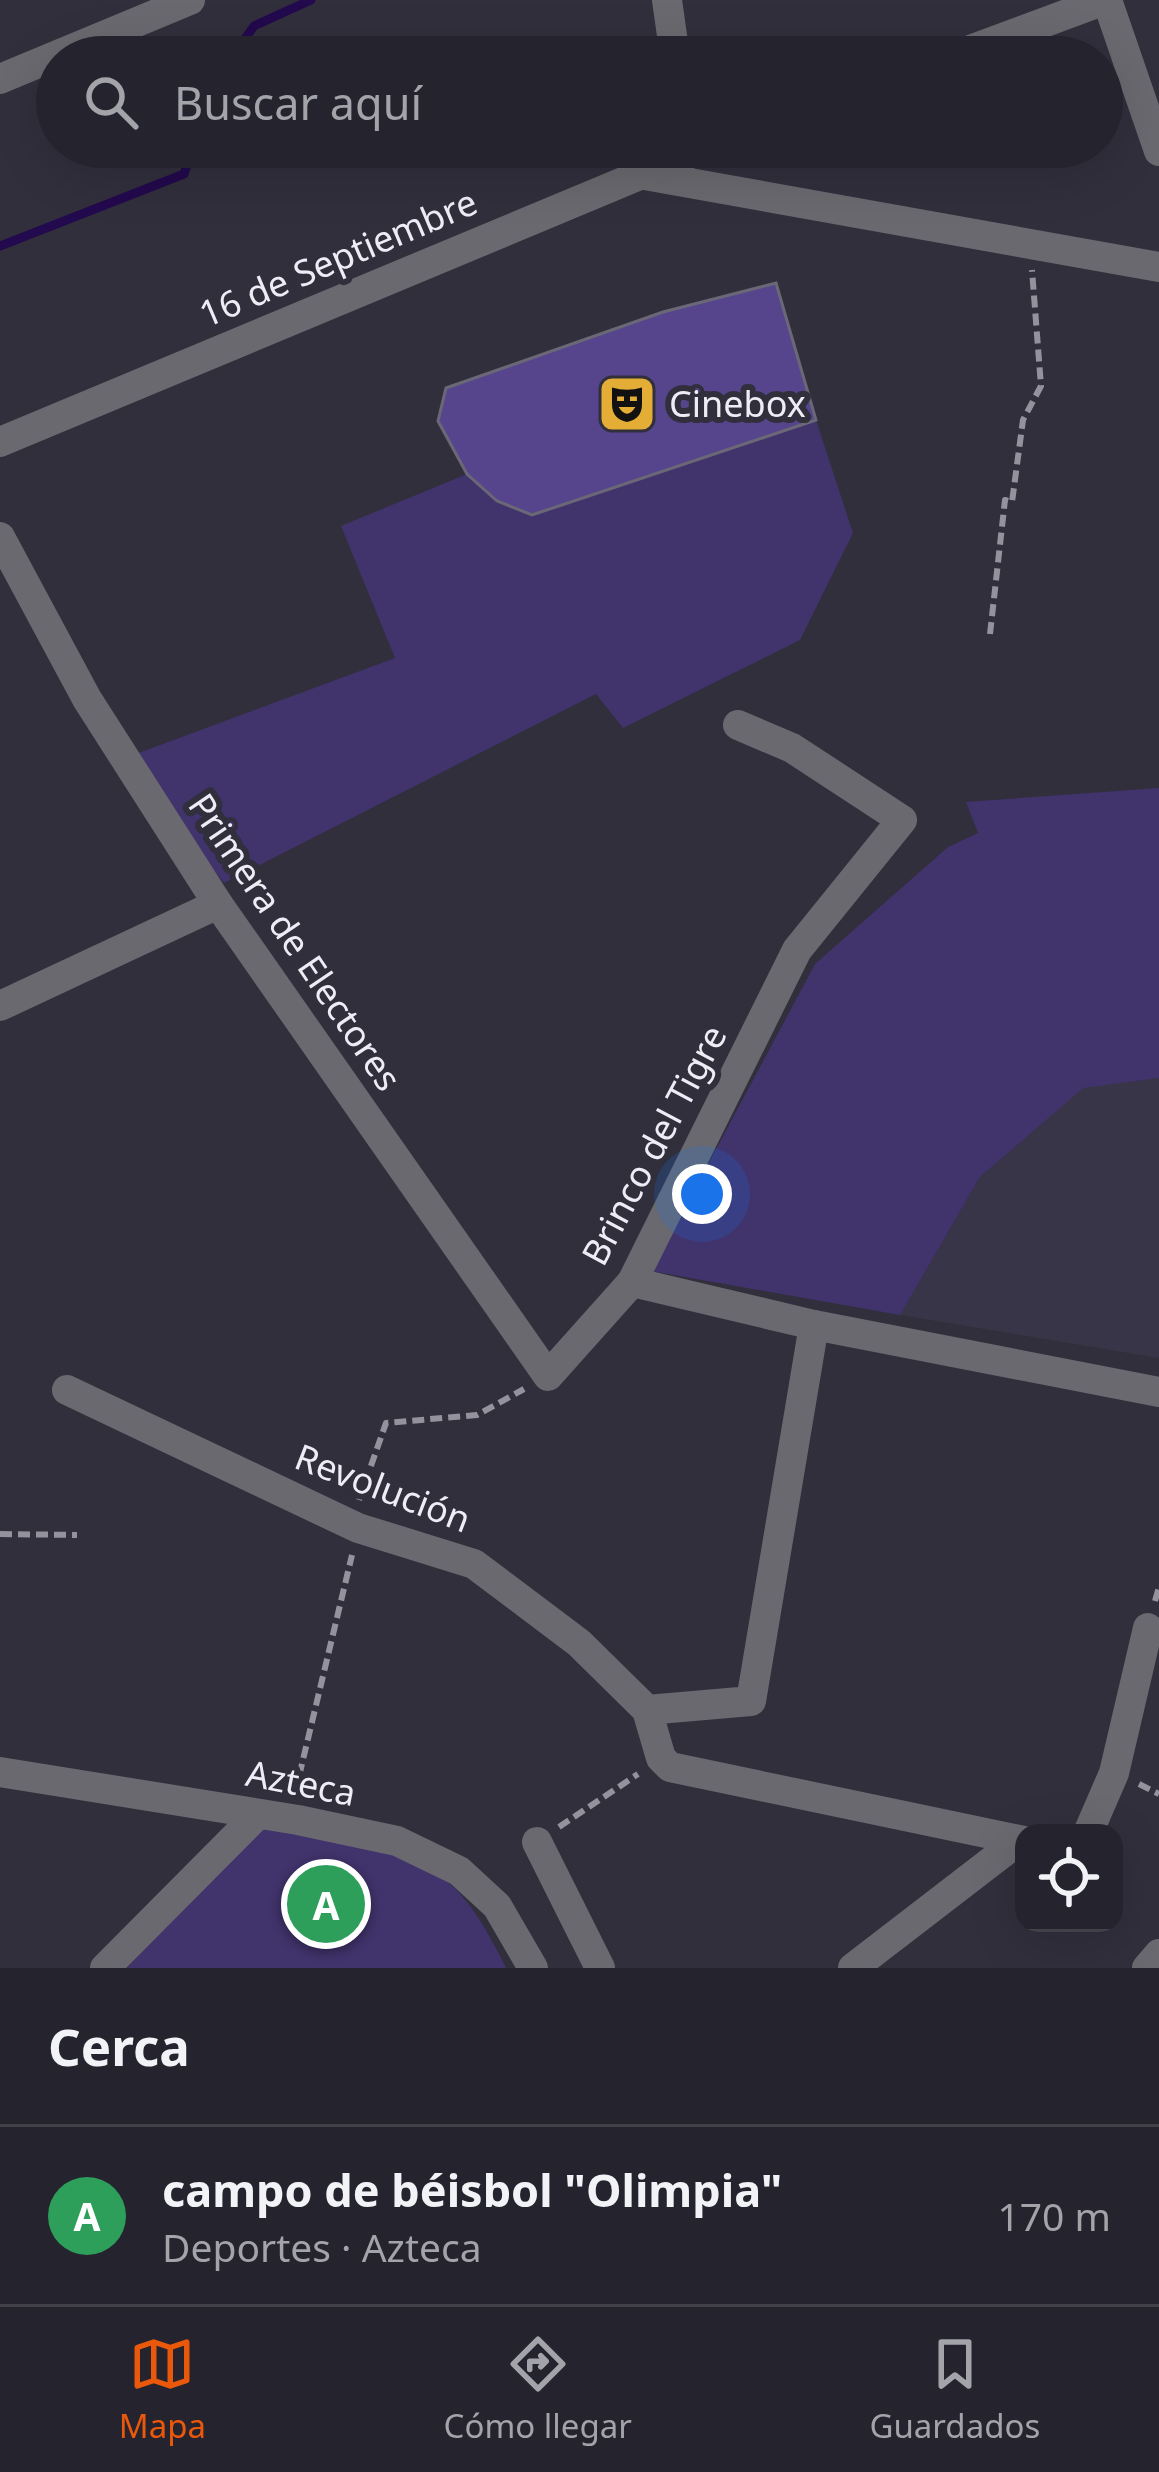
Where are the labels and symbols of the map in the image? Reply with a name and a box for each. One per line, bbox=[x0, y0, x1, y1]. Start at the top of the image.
street label: 16 de Septiembre bbox=[191, 177, 484, 338]
theatre icon: Cinebox bbox=[596, 373, 658, 435]
place label: Cinebox bbox=[669, 379, 806, 428]
street label: Primera de Electores bbox=[178, 783, 413, 1100]
street label: Brinco del Tigre bbox=[570, 1016, 737, 1273]
your location bbox=[672, 1164, 732, 1224]
street label: Revolución bbox=[288, 1432, 478, 1543]
street label: Azteca bbox=[242, 1748, 360, 1817]
pin: A bbox=[287, 1859, 365, 1949]

